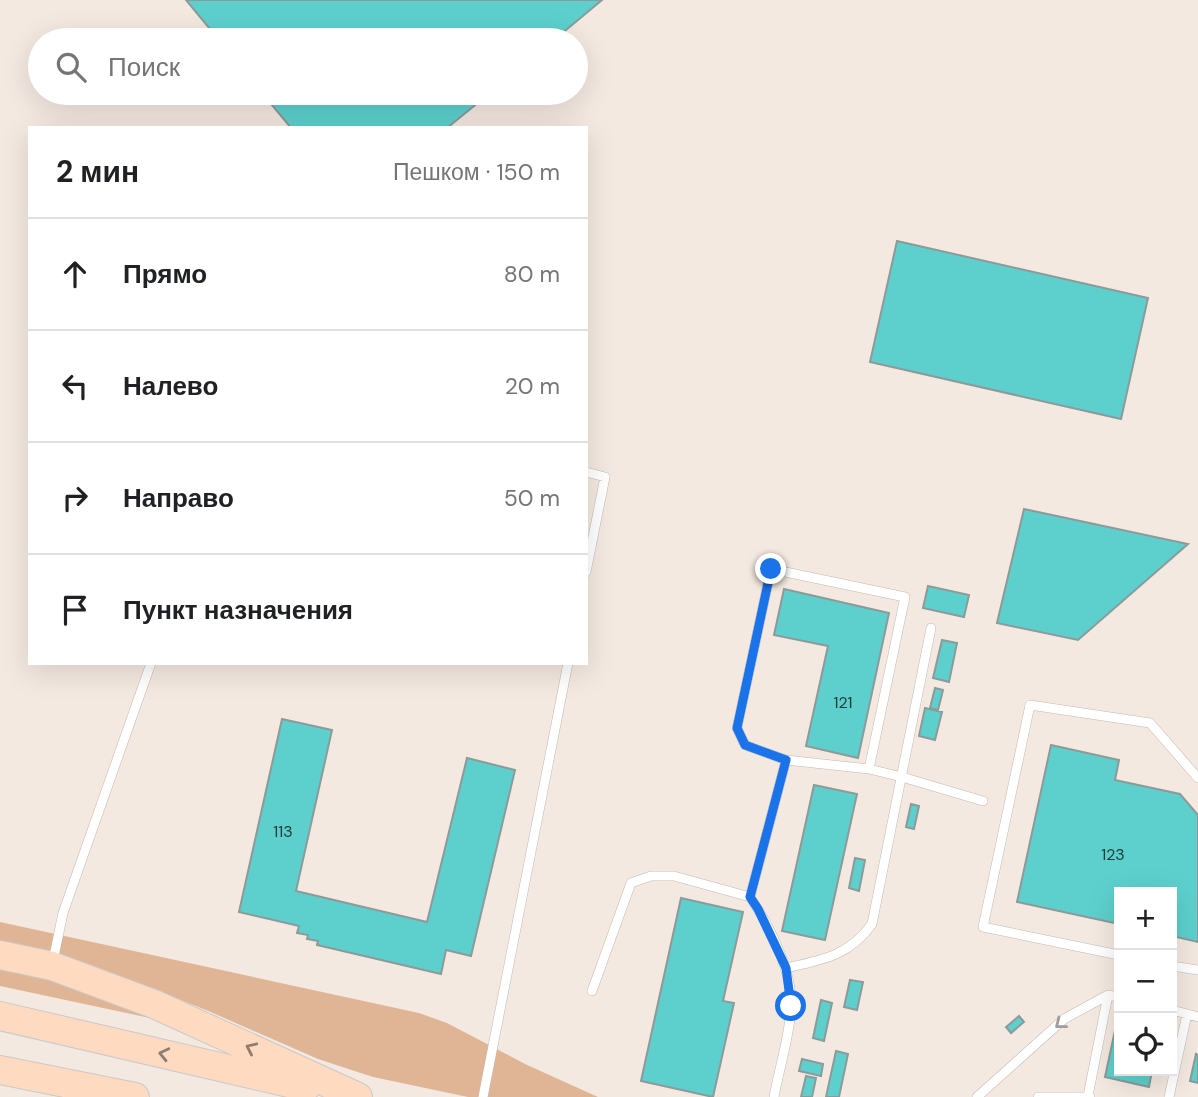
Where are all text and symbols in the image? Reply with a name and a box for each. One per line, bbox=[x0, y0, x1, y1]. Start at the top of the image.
search box bbox=[28, 28, 588, 105]
icon: search bbox=[52, 48, 90, 86]
text: Поиск bbox=[108, 50, 180, 84]
text: 2 мин bbox=[56, 152, 139, 191]
text: Пешком · 150 m bbox=[393, 157, 560, 187]
icon: ahead bbox=[56, 255, 94, 293]
text: Прямо bbox=[123, 257, 207, 291]
text: 80 m bbox=[504, 259, 560, 289]
icon: left bbox=[56, 367, 94, 405]
text: Налево bbox=[123, 369, 218, 403]
text: 20 m bbox=[505, 371, 560, 401]
icon: right bbox=[56, 479, 94, 517]
text: Направо bbox=[123, 481, 234, 515]
text: 50 m bbox=[504, 483, 560, 513]
route end bbox=[755, 553, 786, 584]
icon: arrive bbox=[56, 591, 94, 629]
text: Пункт назначения bbox=[123, 593, 353, 627]
house number: 121 bbox=[833, 692, 853, 713]
house number: 113 bbox=[273, 821, 293, 842]
house number: 123 bbox=[1101, 844, 1125, 865]
map controls bbox=[1114, 887, 1177, 1076]
button: + bbox=[1114, 887, 1177, 950]
button: − bbox=[1114, 950, 1177, 1013]
route start bbox=[775, 990, 806, 1021]
button: locate bbox=[1114, 1013, 1177, 1076]
one-way arrow bbox=[1055, 1016, 1068, 1028]
one-way arrow bbox=[246, 1042, 258, 1056]
one-way arrow bbox=[158, 1048, 170, 1062]

